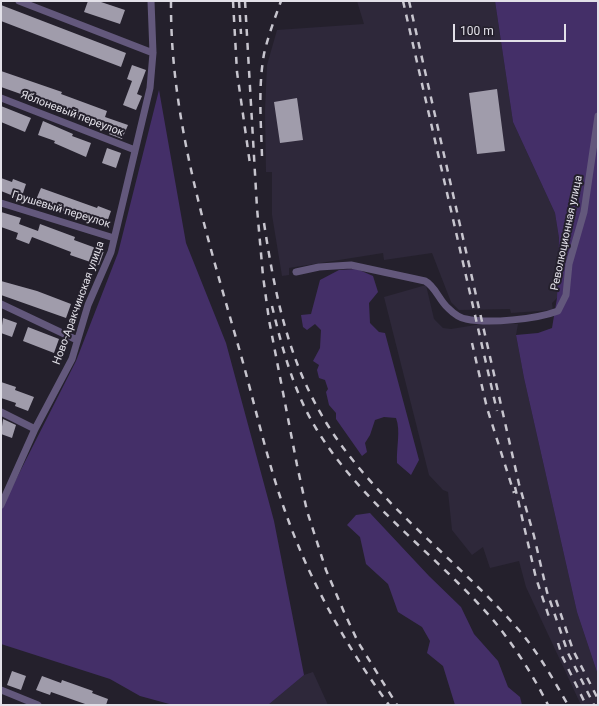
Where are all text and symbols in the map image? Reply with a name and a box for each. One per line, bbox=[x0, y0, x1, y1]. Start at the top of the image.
scale bar bbox=[455, 16, 568, 42]
text: 100 m bbox=[460, 24, 494, 38]
street label: Яблоневый переулок bbox=[19, 88, 125, 140]
street label: Революционная улица bbox=[548, 174, 586, 292]
street label: Грушевый переулок bbox=[10, 189, 112, 231]
street label: Ново-Аракчинская улица bbox=[51, 240, 107, 366]

